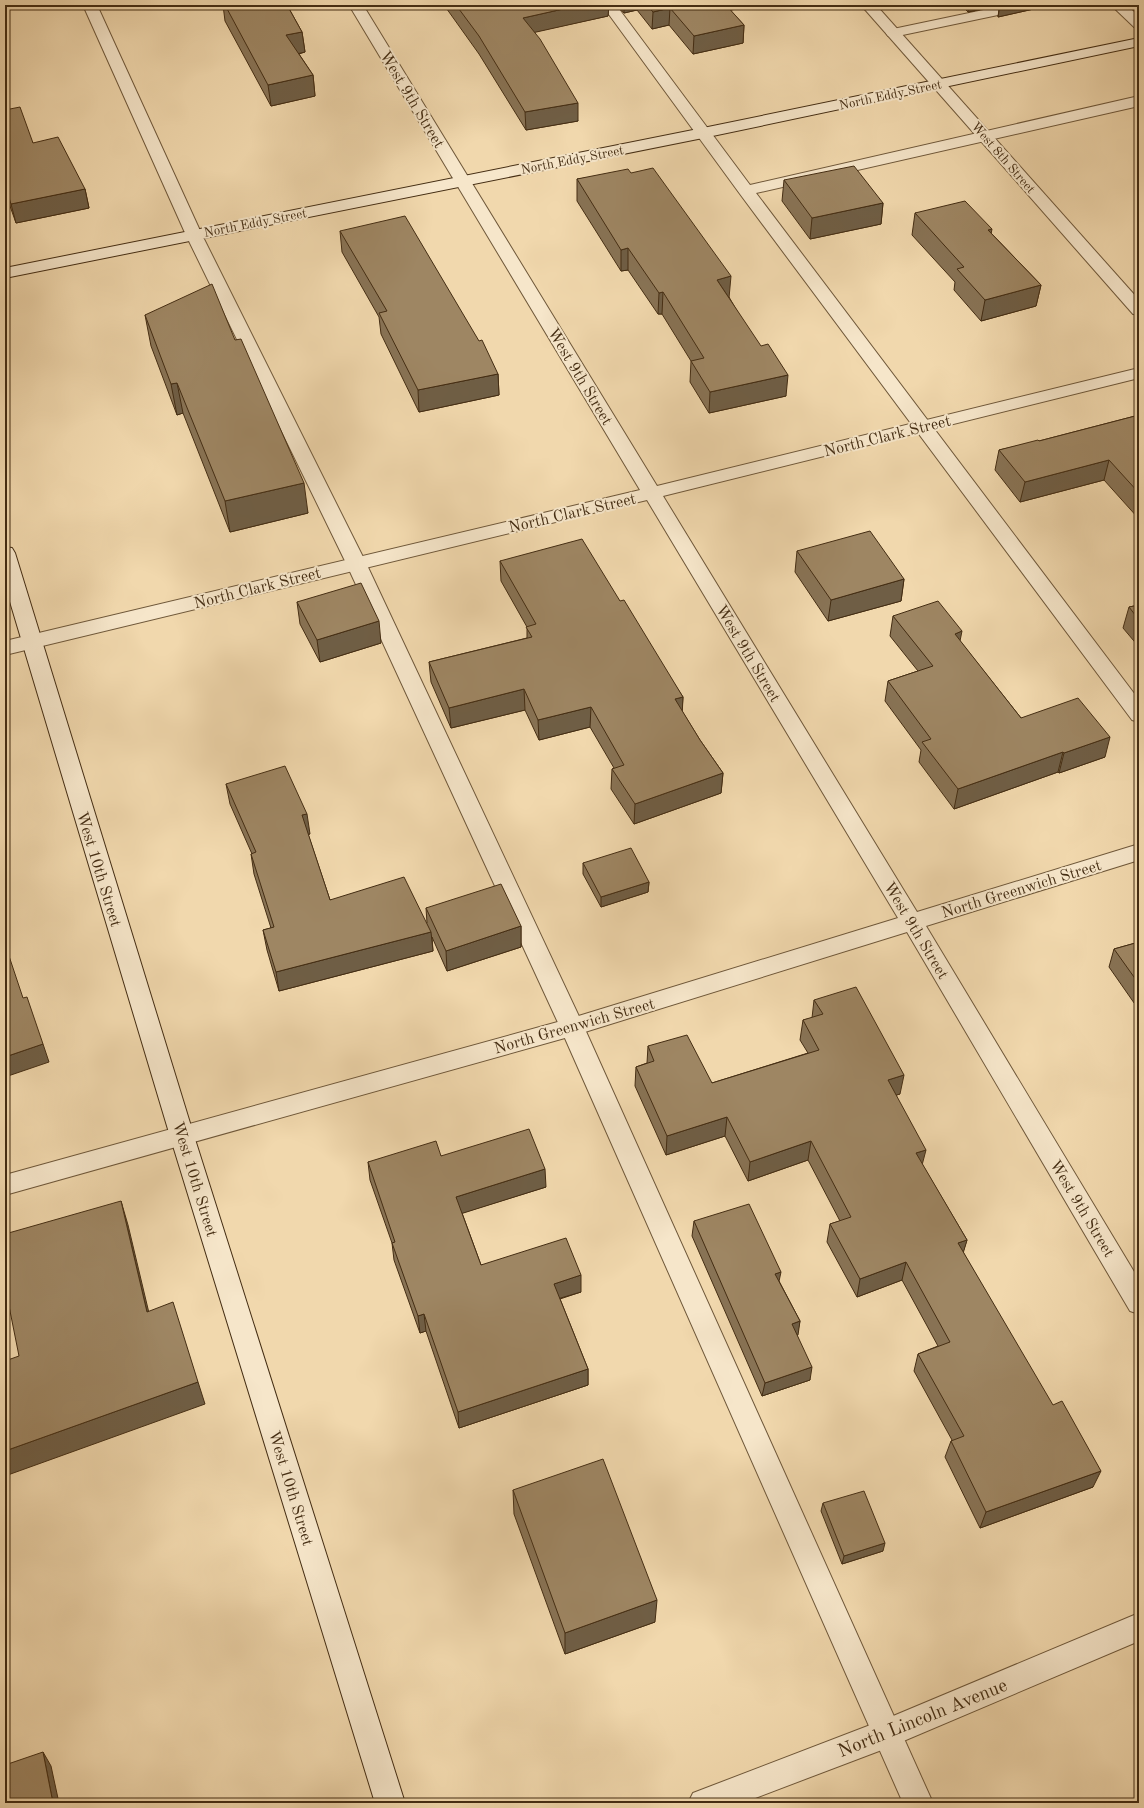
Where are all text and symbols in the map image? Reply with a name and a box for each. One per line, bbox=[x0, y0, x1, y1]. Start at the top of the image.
street label: West 9th Street bbox=[376, 49, 447, 152]
street label: North Eddy Street bbox=[838, 78, 943, 113]
street label: West 8th Street bbox=[969, 120, 1037, 196]
street label: North Eddy Street bbox=[520, 144, 625, 177]
street label: North Eddy Street bbox=[203, 207, 308, 240]
street label: West 9th Street bbox=[544, 326, 615, 429]
street label: North Clark Street bbox=[822, 413, 953, 460]
street label: North Clark Street bbox=[507, 491, 638, 536]
street label: North Clark Street bbox=[192, 565, 323, 612]
street label: West 9th Street bbox=[712, 603, 783, 706]
street label: West 10th Street bbox=[73, 810, 123, 930]
street label: North Greenwich Street bbox=[940, 858, 1104, 922]
street label: West 9th Street bbox=[880, 880, 951, 983]
street label: North Greenwich Street bbox=[492, 996, 657, 1058]
street label: West 10th Street bbox=[169, 1120, 219, 1240]
street label: West 9th Street bbox=[1046, 1158, 1117, 1261]
street label: West 10th Street bbox=[265, 1429, 315, 1549]
street label: North Lincoln Avenue bbox=[835, 1677, 1010, 1762]

